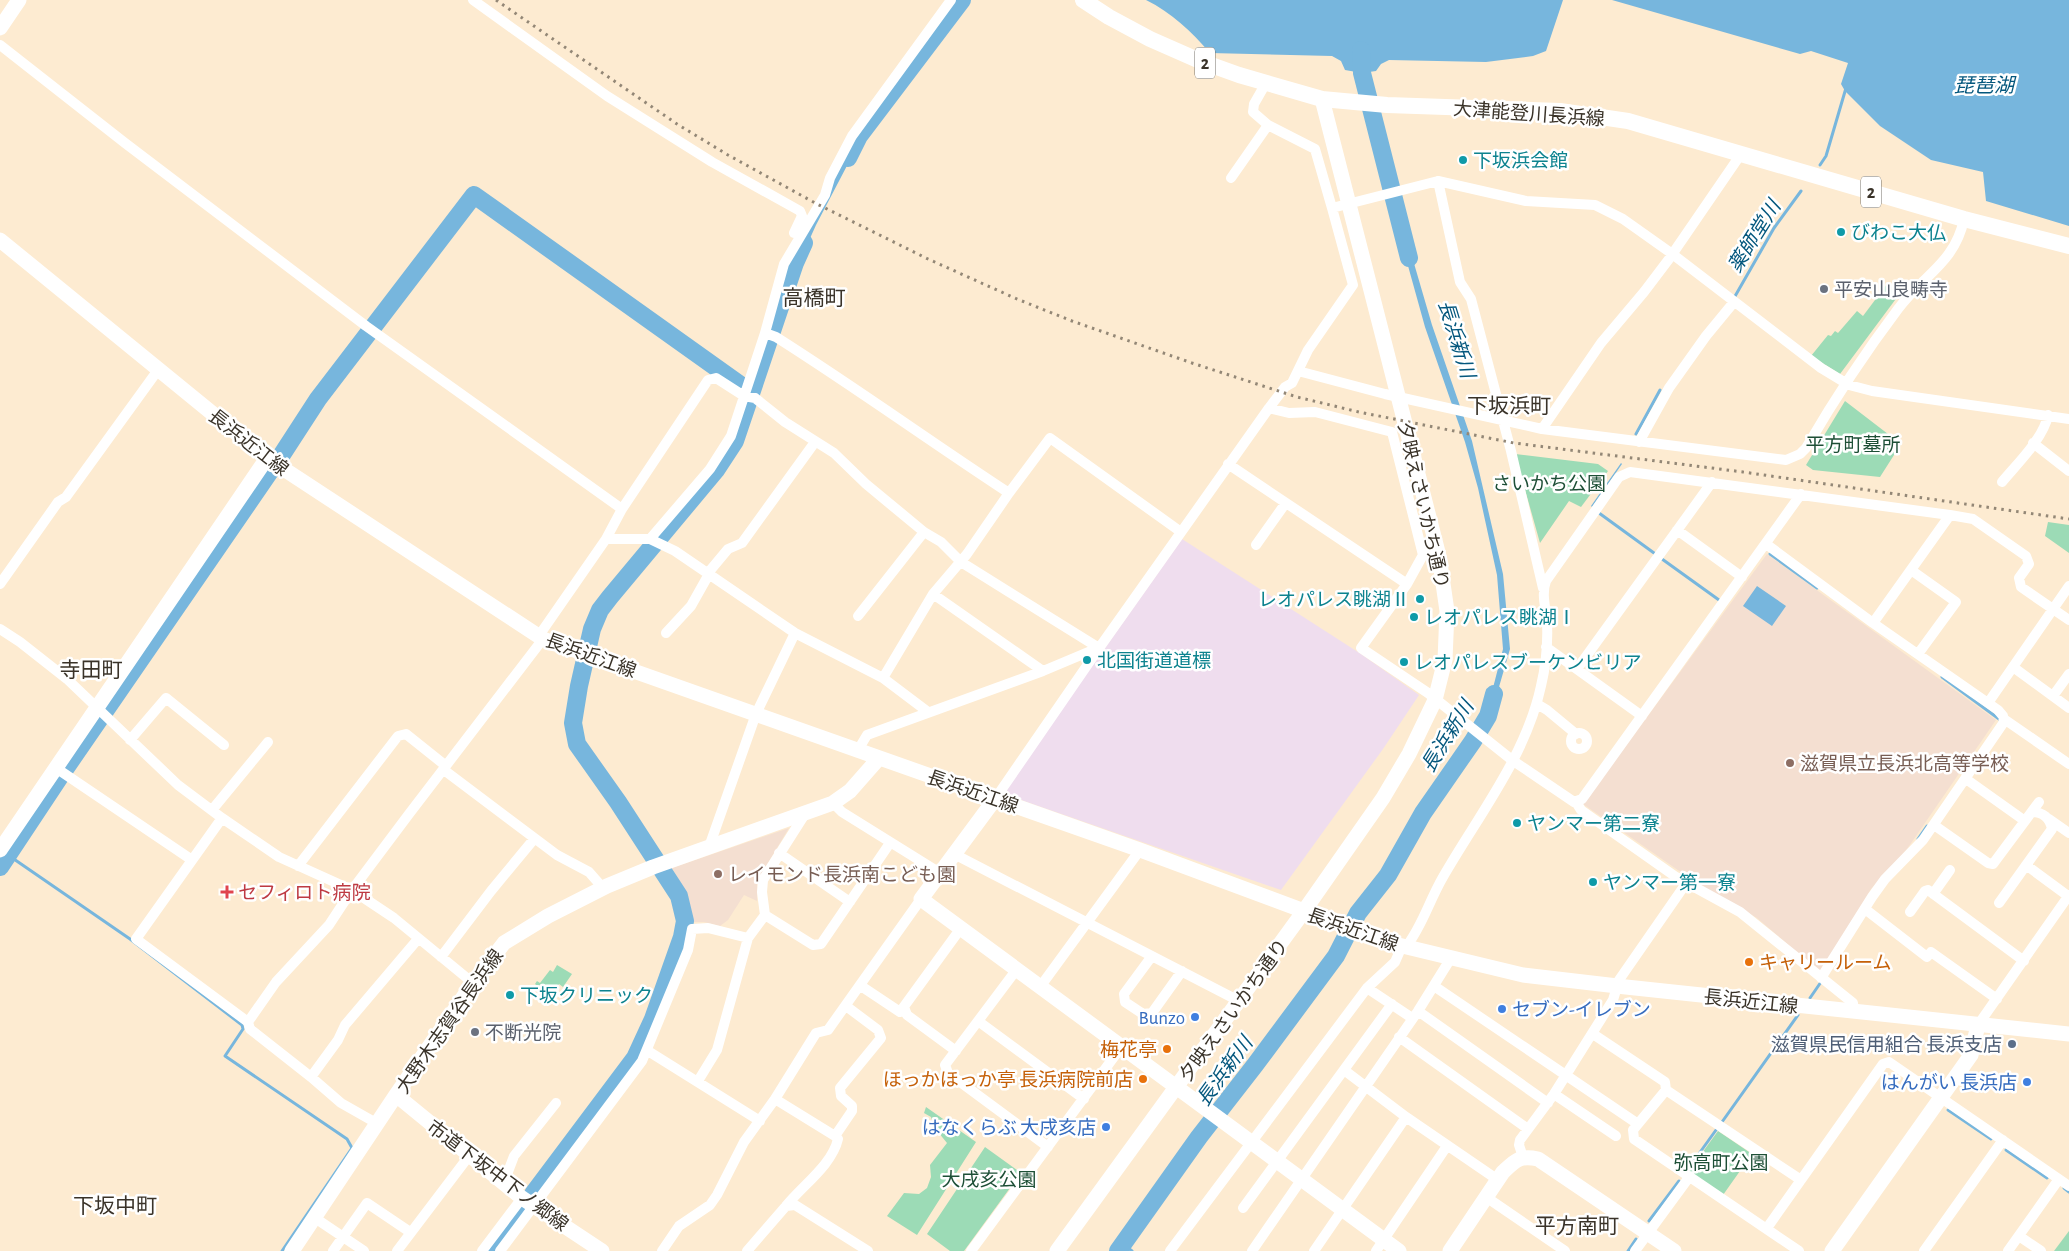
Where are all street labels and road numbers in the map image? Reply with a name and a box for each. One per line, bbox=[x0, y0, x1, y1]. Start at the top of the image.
road number: 2 bbox=[1195, 48, 1215, 78]
street label: 大津能登川長浜線 bbox=[1452, 99, 1605, 129]
road number: 2 bbox=[1861, 176, 1881, 208]
street label: 長浜近江線 bbox=[205, 406, 292, 480]
street label: 夕映えさいかち通り bbox=[1394, 419, 1453, 591]
street label: 長浜近江線 bbox=[543, 630, 639, 682]
street label: 長浜近江線 bbox=[924, 767, 1021, 817]
street label: 長浜近江線 bbox=[1304, 905, 1401, 955]
street label: 夕映えさいかち通り bbox=[1175, 935, 1292, 1086]
street label: 大野木志賀谷長浜線 bbox=[392, 945, 507, 1097]
street label: 長浜近江線 bbox=[1703, 987, 1799, 1017]
street label: 市道下坂中下ノ郷線 bbox=[423, 1116, 572, 1235]

